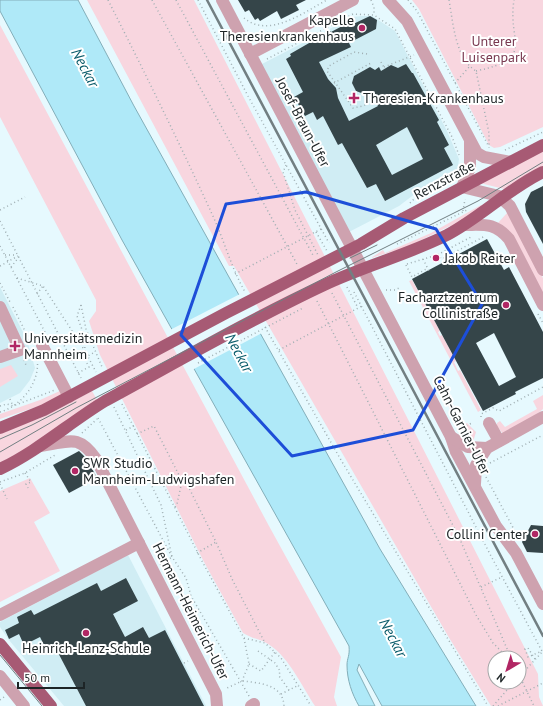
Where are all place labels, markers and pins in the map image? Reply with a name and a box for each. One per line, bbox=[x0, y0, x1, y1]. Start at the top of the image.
place label: Kapelle Theresienkrankenhaus bbox=[220, 11, 354, 45]
marker: Kapelle Theresienkrankenhaus bbox=[357, 23, 367, 33]
place label: Theresien-Krankenhaus bbox=[363, 89, 504, 107]
marker: Theresien-Krankenhaus bbox=[348, 92, 360, 104]
place label: Jakob Reiter bbox=[443, 249, 516, 267]
marker: Jakob Reiter bbox=[431, 253, 441, 263]
place label: Facharztzentrum Collinistraße bbox=[398, 288, 498, 322]
marker: Facharztzentrum Collinistraße bbox=[501, 300, 511, 310]
place label: Universitätsmedizin Mannheim bbox=[24, 329, 142, 363]
marker: Universitätsmedizin Mannheim bbox=[9, 340, 21, 352]
place label: SWR Studio Mannheim-Ludwigshafen bbox=[83, 454, 234, 488]
marker: SWR Studio Mannheim-Ludwigshafen bbox=[70, 466, 80, 476]
place label: Collini Center bbox=[446, 525, 527, 543]
marker: Collini Center bbox=[530, 529, 540, 539]
marker: Heinrich-Lanz-Schule bbox=[81, 628, 91, 638]
place label: Heinrich-Lanz-Schule bbox=[22, 639, 150, 657]

